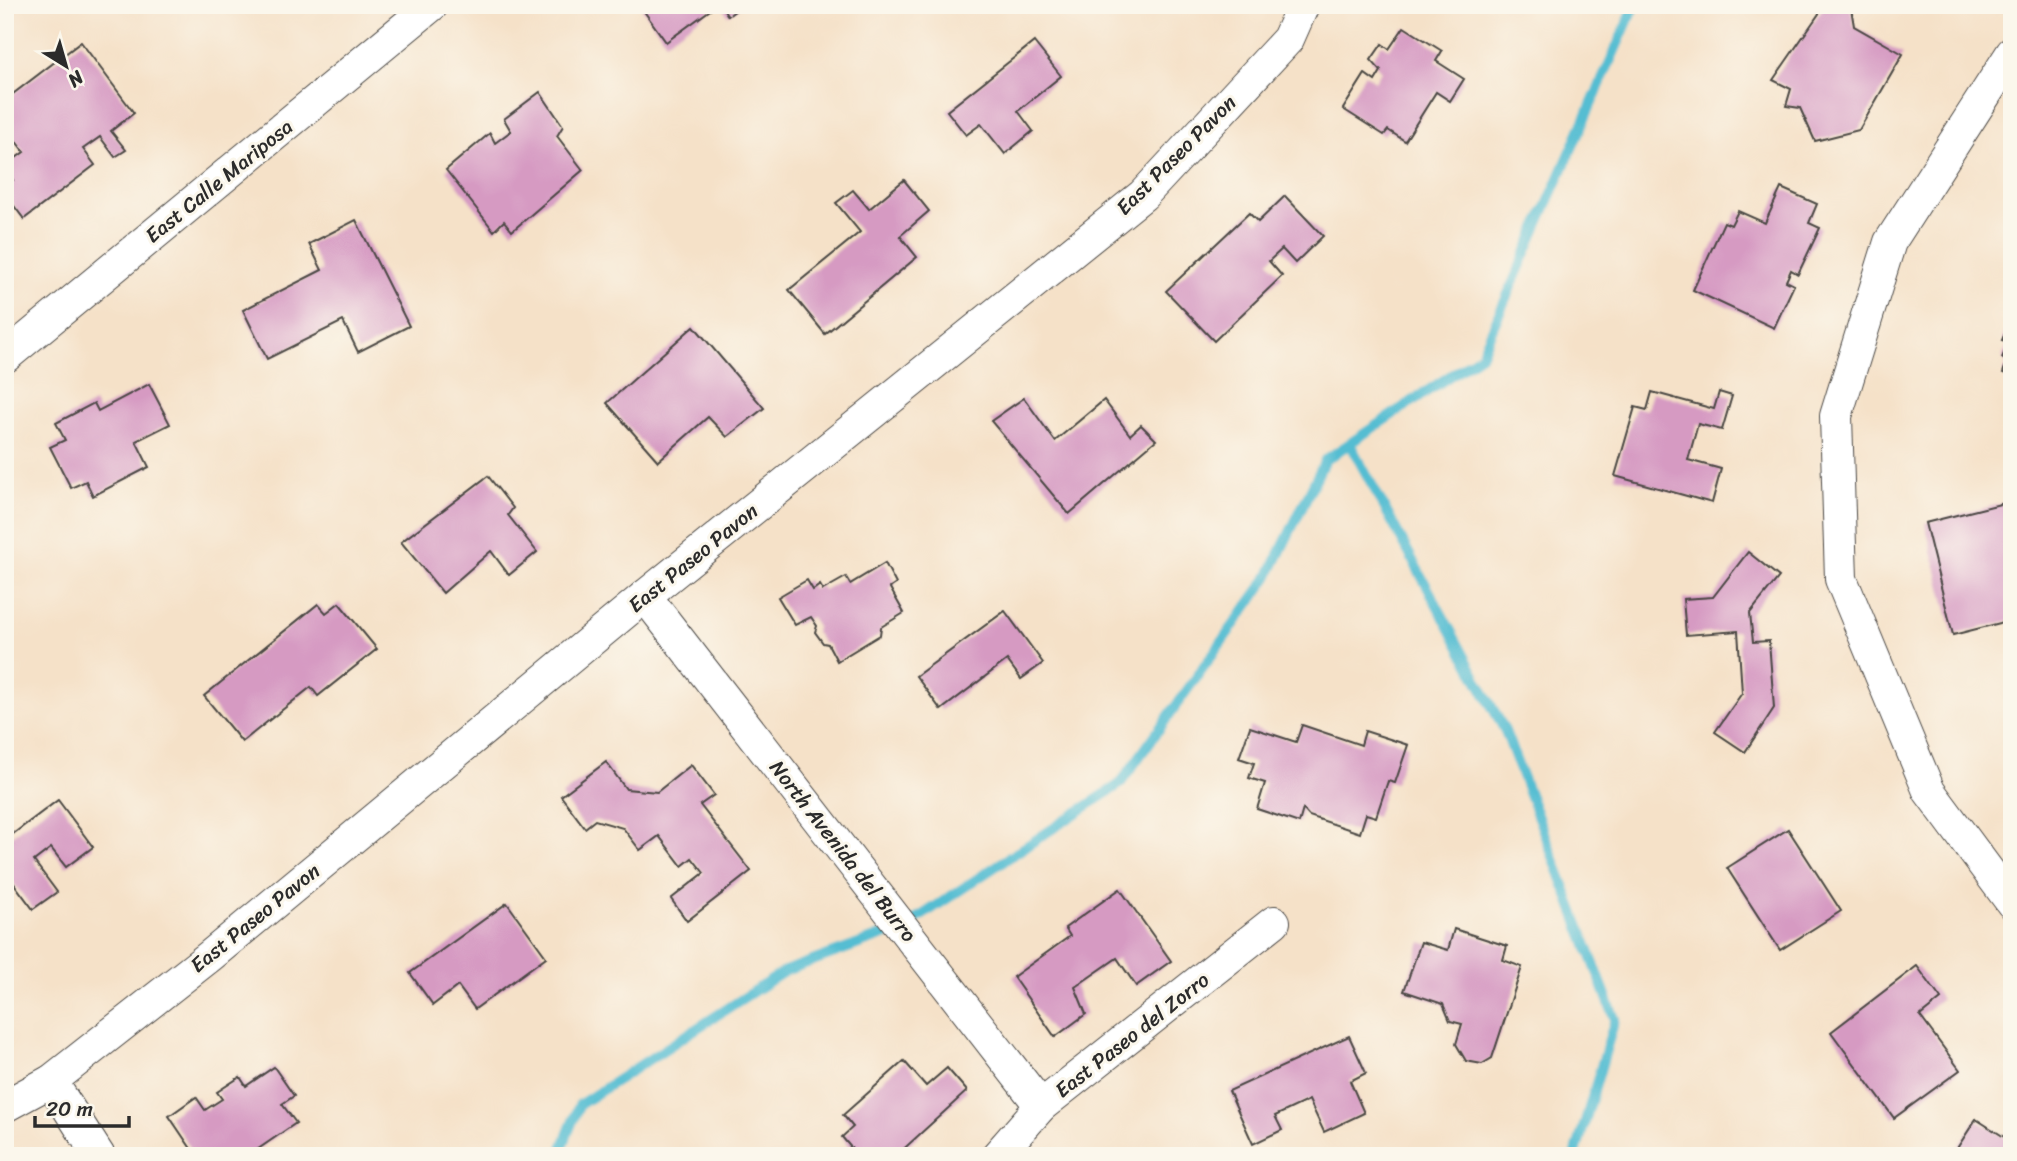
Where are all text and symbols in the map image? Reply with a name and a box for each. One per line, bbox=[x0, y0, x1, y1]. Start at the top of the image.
north arrow bbox=[32, 32, 102, 102]
text: N bbox=[60, 61, 92, 97]
street label: East Paseo Pavon bbox=[1106, 85, 1246, 225]
street label: East Calle Mariposa bbox=[136, 109, 302, 253]
street label: East Paseo Pavon bbox=[619, 493, 767, 623]
street label: North Avenida del Burro bbox=[759, 751, 927, 951]
street label: East Paseo Pavon bbox=[181, 853, 329, 983]
street label: East Paseo del Zorro bbox=[1046, 962, 1218, 1108]
scale bar bbox=[35, 1084, 130, 1128]
text: 20 m bbox=[46, 1090, 93, 1128]

